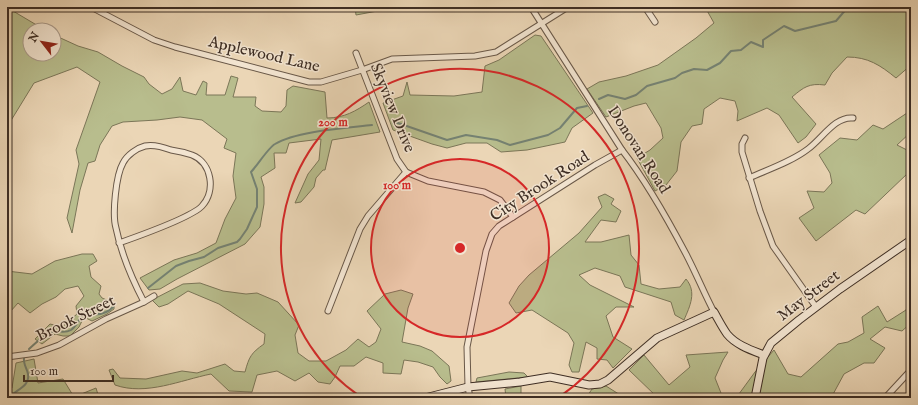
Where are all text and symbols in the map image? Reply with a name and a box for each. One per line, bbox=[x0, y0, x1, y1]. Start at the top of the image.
north arrow bbox=[22, 22, 62, 62]
text: N bbox=[25, 29, 43, 46]
street label: Applewood Lane bbox=[205, 32, 322, 78]
street label: Skyview Drive bbox=[365, 60, 419, 156]
street label: Donovan Road bbox=[602, 102, 674, 198]
text: 200 m bbox=[318, 115, 348, 130]
street label: City Brook Road bbox=[487, 147, 594, 227]
text: 100 m bbox=[383, 178, 412, 193]
centre of rings bbox=[453, 241, 467, 255]
street label: May Street bbox=[774, 266, 845, 326]
street label: Brook Street bbox=[33, 291, 119, 347]
scale bar bbox=[24, 357, 113, 383]
text: 100 m bbox=[30, 364, 58, 379]

